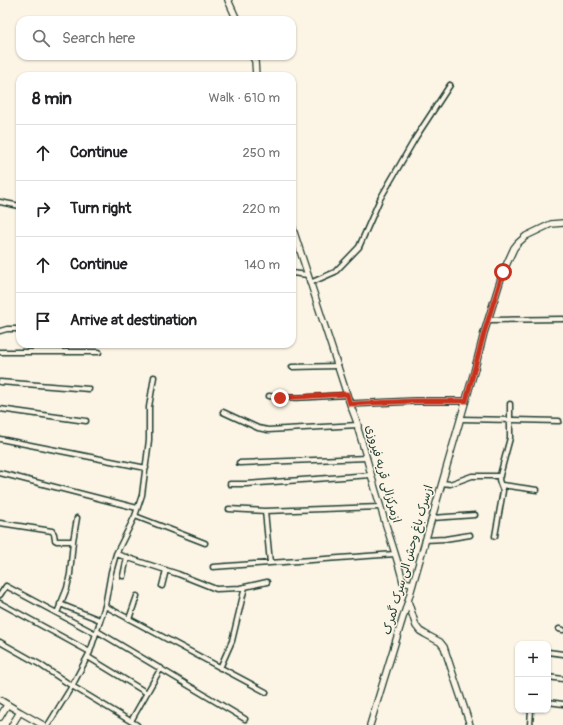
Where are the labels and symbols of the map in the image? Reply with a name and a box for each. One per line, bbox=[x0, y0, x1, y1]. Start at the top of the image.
route start bbox=[494, 263, 512, 281]
route end bbox=[271, 389, 289, 407]
street label: ازمرکزالی قریه فیروزی bbox=[362, 423, 404, 525]
street label: ازسرک باغ وحش الی سرک گمرک bbox=[379, 483, 438, 637]

